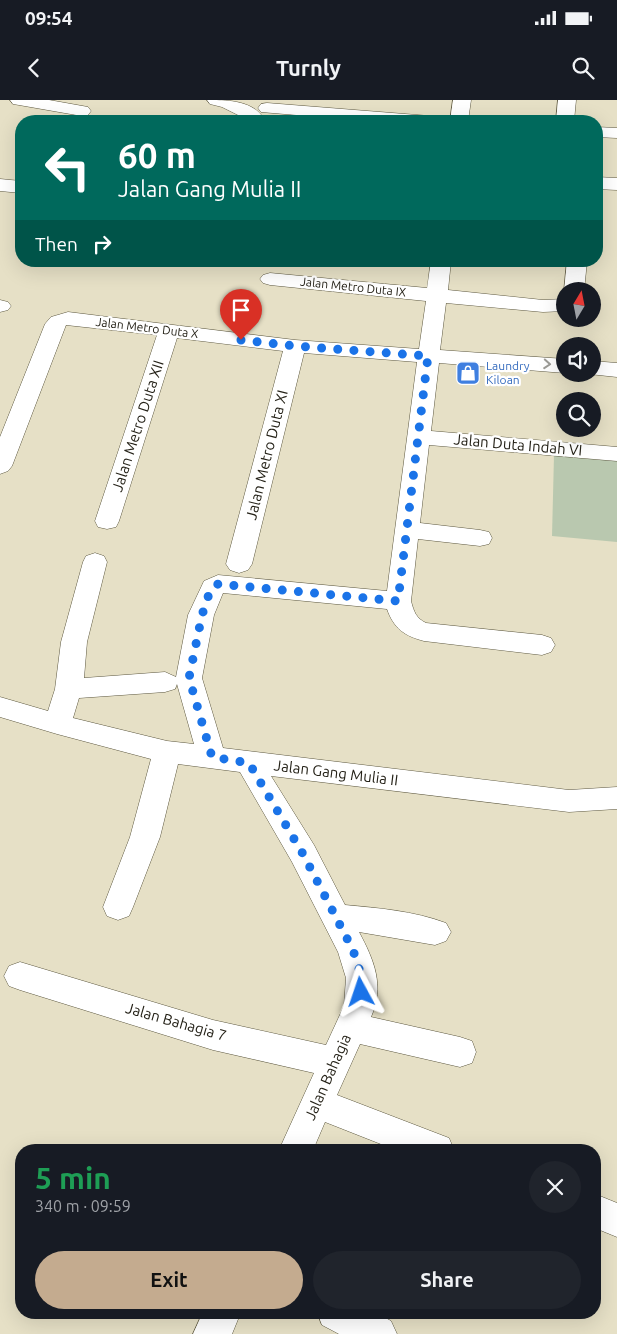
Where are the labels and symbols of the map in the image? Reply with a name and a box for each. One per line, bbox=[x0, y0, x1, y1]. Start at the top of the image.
street label: Jalan Metro Duta IX bbox=[299, 274, 407, 299]
north arrow bbox=[556, 282, 601, 328]
pin bbox=[220, 289, 262, 340]
street label: Jalan Metro Duta X bbox=[95, 315, 200, 340]
street label: Jalan Metro Duta XII bbox=[108, 358, 167, 494]
place label: Laundry Kiloan bbox=[486, 359, 530, 386]
one-way arrow bbox=[543, 359, 551, 370]
shop icon: Laundry Kiloan bbox=[455, 360, 481, 386]
street label: Jalan Metro Duta XI bbox=[242, 388, 291, 522]
street label: Jalan Duta Indah VI bbox=[453, 430, 583, 459]
street label: Jalan Gang Mulia II bbox=[273, 756, 399, 789]
position arrow bbox=[334, 965, 386, 1017]
street label: Jalan Bahagia 7 bbox=[124, 999, 229, 1044]
street label: Jalan Bahagia bbox=[301, 1031, 354, 1122]

